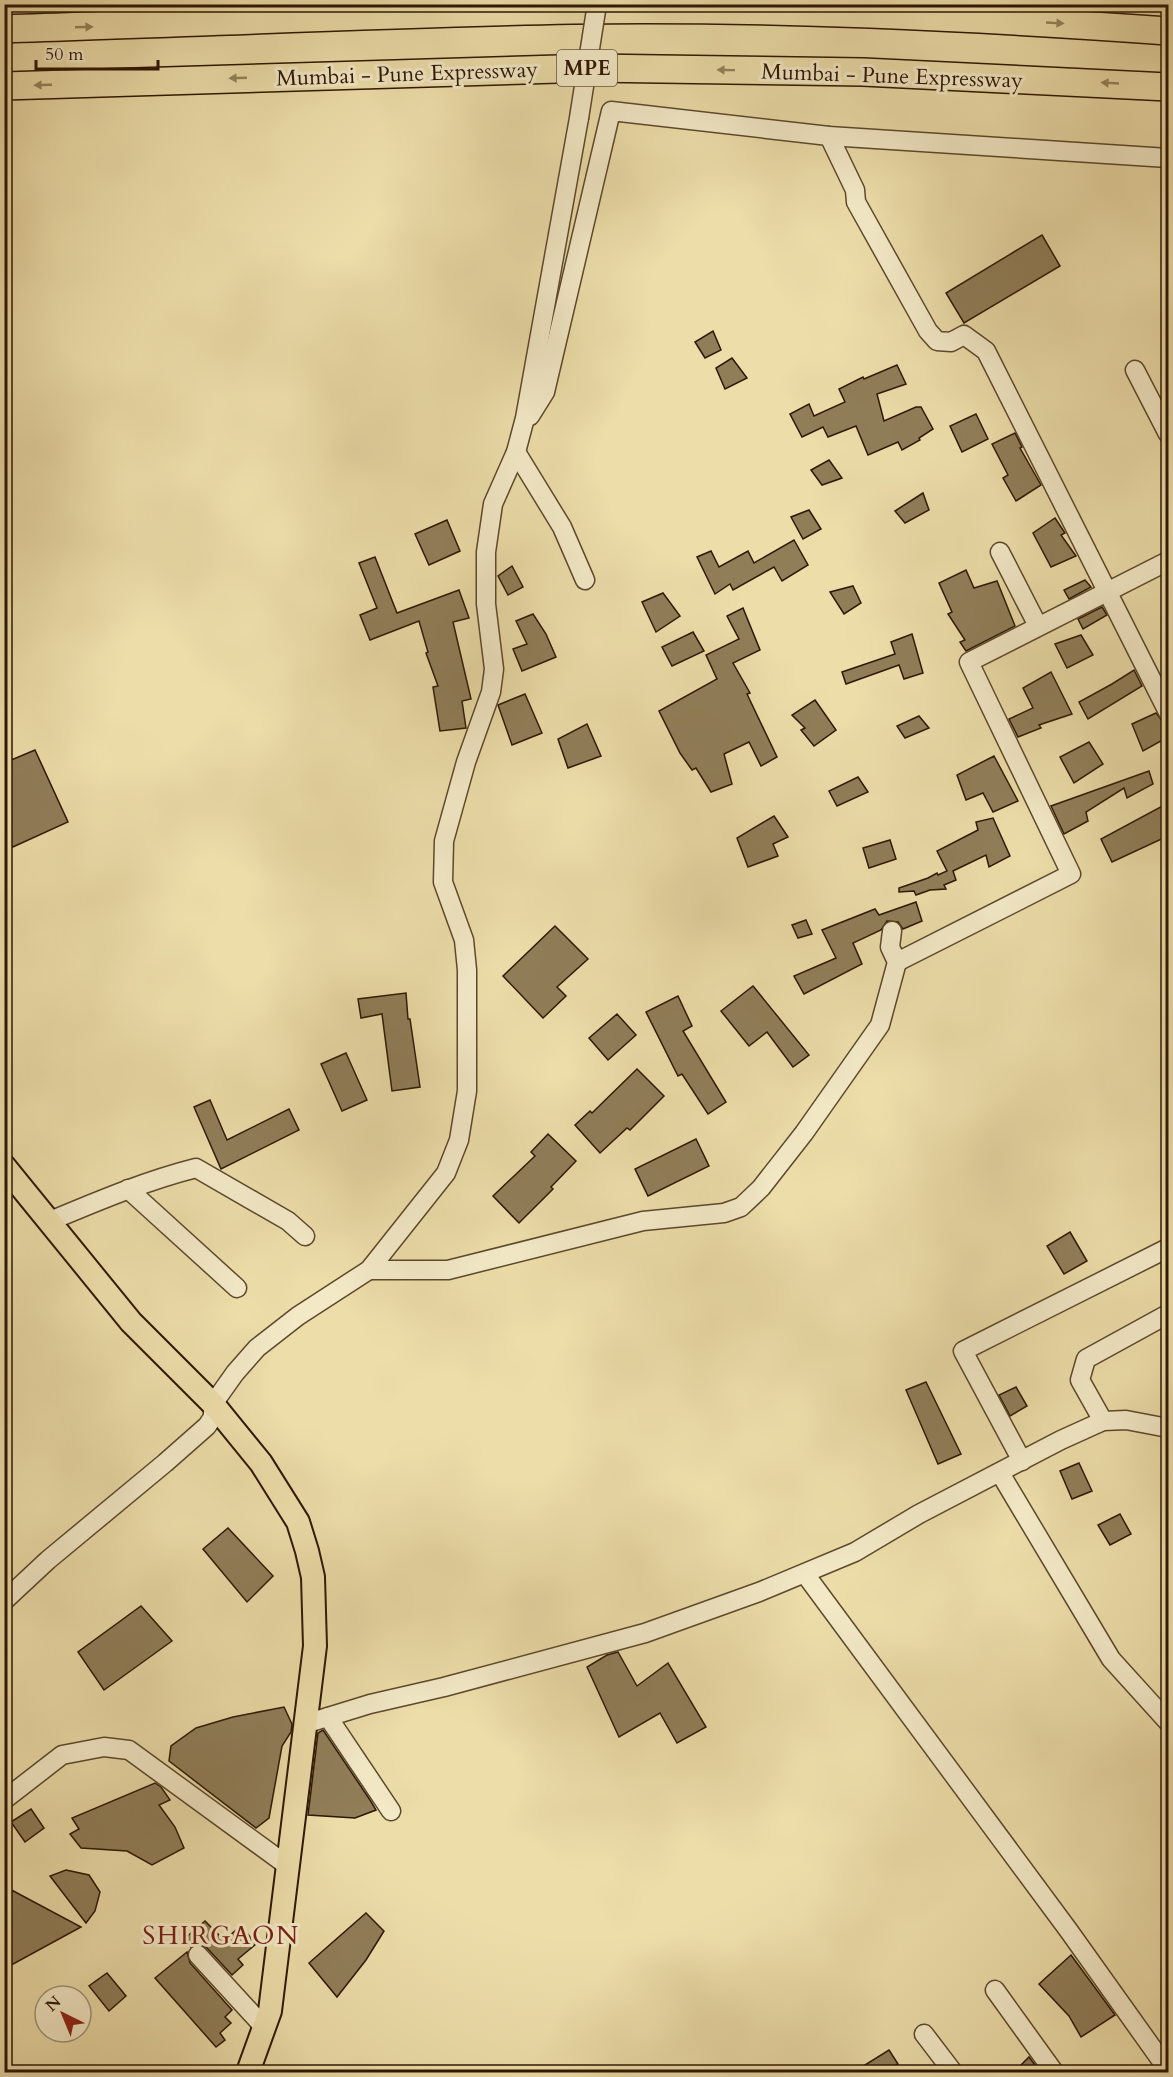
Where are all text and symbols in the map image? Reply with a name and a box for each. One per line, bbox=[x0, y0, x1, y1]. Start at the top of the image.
one-way arrow bbox=[1046, 19, 1065, 28]
one-way arrow bbox=[74, 22, 93, 31]
scale bar bbox=[36, 33, 158, 71]
text: 50 m bbox=[45, 42, 84, 67]
road number: MPE bbox=[557, 50, 617, 86]
street label: Mumbai - Pune Expressway bbox=[276, 54, 539, 94]
street label: Mumbai - Pune Expressway bbox=[761, 56, 1024, 96]
one-way arrow bbox=[717, 65, 736, 75]
one-way arrow bbox=[228, 73, 247, 83]
one-way arrow bbox=[1101, 79, 1120, 88]
one-way arrow bbox=[33, 80, 52, 89]
district label: SHIRGAON bbox=[142, 1918, 300, 1953]
north arrow bbox=[33, 1984, 93, 2044]
text: N bbox=[41, 1991, 66, 2017]

